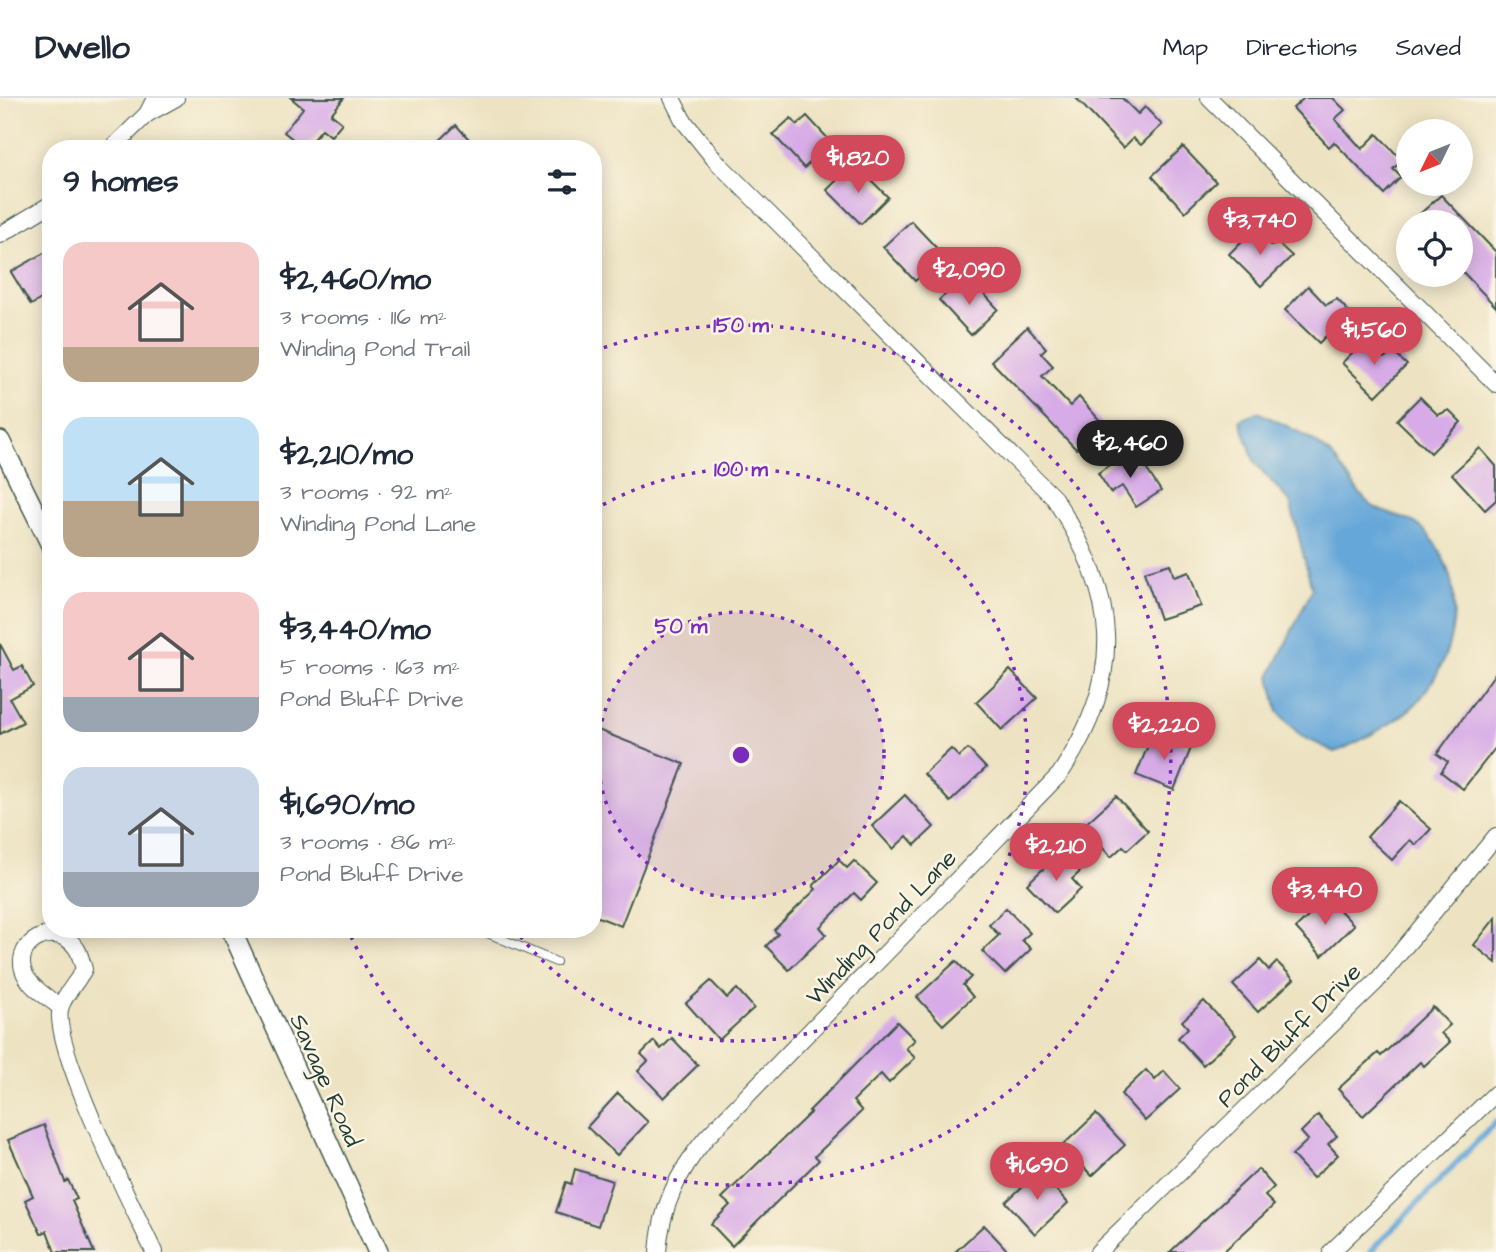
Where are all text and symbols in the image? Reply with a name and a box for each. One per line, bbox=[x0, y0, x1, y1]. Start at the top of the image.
text: Dwello bbox=[35, 25, 130, 71]
text: Map bbox=[1163, 31, 1208, 65]
text: Directions bbox=[1246, 31, 1358, 65]
text: Saved bbox=[1396, 31, 1461, 65]
north arrow bbox=[1396, 119, 1474, 196]
map controls bbox=[1396, 119, 1473, 287]
pin: $1,820 bbox=[801, 136, 915, 195]
text: $1,820 bbox=[827, 142, 889, 174]
text: 9 homes bbox=[63, 161, 178, 203]
icon: filters bbox=[543, 163, 581, 201]
pin: $3,740 bbox=[1203, 198, 1317, 257]
text: $3,740 bbox=[1224, 204, 1296, 236]
button: locate bbox=[1396, 210, 1473, 287]
pin: $2,090 bbox=[912, 248, 1026, 307]
text: $2,090 bbox=[933, 254, 1005, 286]
text: $2,460/mo bbox=[280, 259, 431, 301]
icon: home bbox=[119, 270, 203, 354]
text: 3 rooms · 116 m² bbox=[280, 301, 447, 333]
pin: $1,560 bbox=[1317, 308, 1431, 367]
text: 150 m bbox=[713, 311, 769, 340]
text: $1,560 bbox=[1341, 314, 1407, 346]
text: Winding Pond Trail bbox=[280, 333, 470, 365]
pin: $2,460 bbox=[1073, 420, 1187, 480]
text: $2,460 bbox=[1093, 427, 1167, 459]
text: $2,210/mo bbox=[280, 434, 413, 476]
icon: home bbox=[119, 445, 203, 529]
text: 100 m bbox=[714, 455, 769, 484]
text: 3 rooms · 92 m² bbox=[280, 476, 453, 508]
text: Winding Pond Lane bbox=[280, 508, 476, 540]
text: $3,440/mo bbox=[280, 609, 431, 651]
text: 50 m bbox=[655, 612, 708, 641]
icon: home bbox=[119, 620, 203, 704]
text: 5 rooms · 163 m² bbox=[280, 651, 460, 683]
text: Pond Bluff Drive bbox=[280, 683, 464, 715]
pin: $2,220 bbox=[1107, 702, 1221, 762]
text: $2,220 bbox=[1129, 709, 1199, 741]
centre of rings bbox=[729, 743, 753, 767]
text: $1,690/mo bbox=[280, 784, 415, 826]
icon: home bbox=[119, 795, 203, 879]
pin: $2,210 bbox=[999, 824, 1113, 883]
text: 3 rooms · 86 m² bbox=[280, 826, 456, 858]
text: $2,210 bbox=[1026, 830, 1086, 862]
street label: Winding Pond Lane bbox=[798, 842, 966, 1014]
text: Pond Bluff Drive bbox=[280, 858, 464, 890]
pin: $3,440 bbox=[1268, 868, 1382, 927]
text: $3,440 bbox=[1288, 874, 1362, 906]
street label: Pond Bluff Drive bbox=[1210, 956, 1370, 1116]
street label: Savage Road bbox=[280, 1008, 370, 1153]
pin: $1,690 bbox=[980, 1142, 1094, 1202]
text: $1,690 bbox=[1006, 1149, 1068, 1181]

